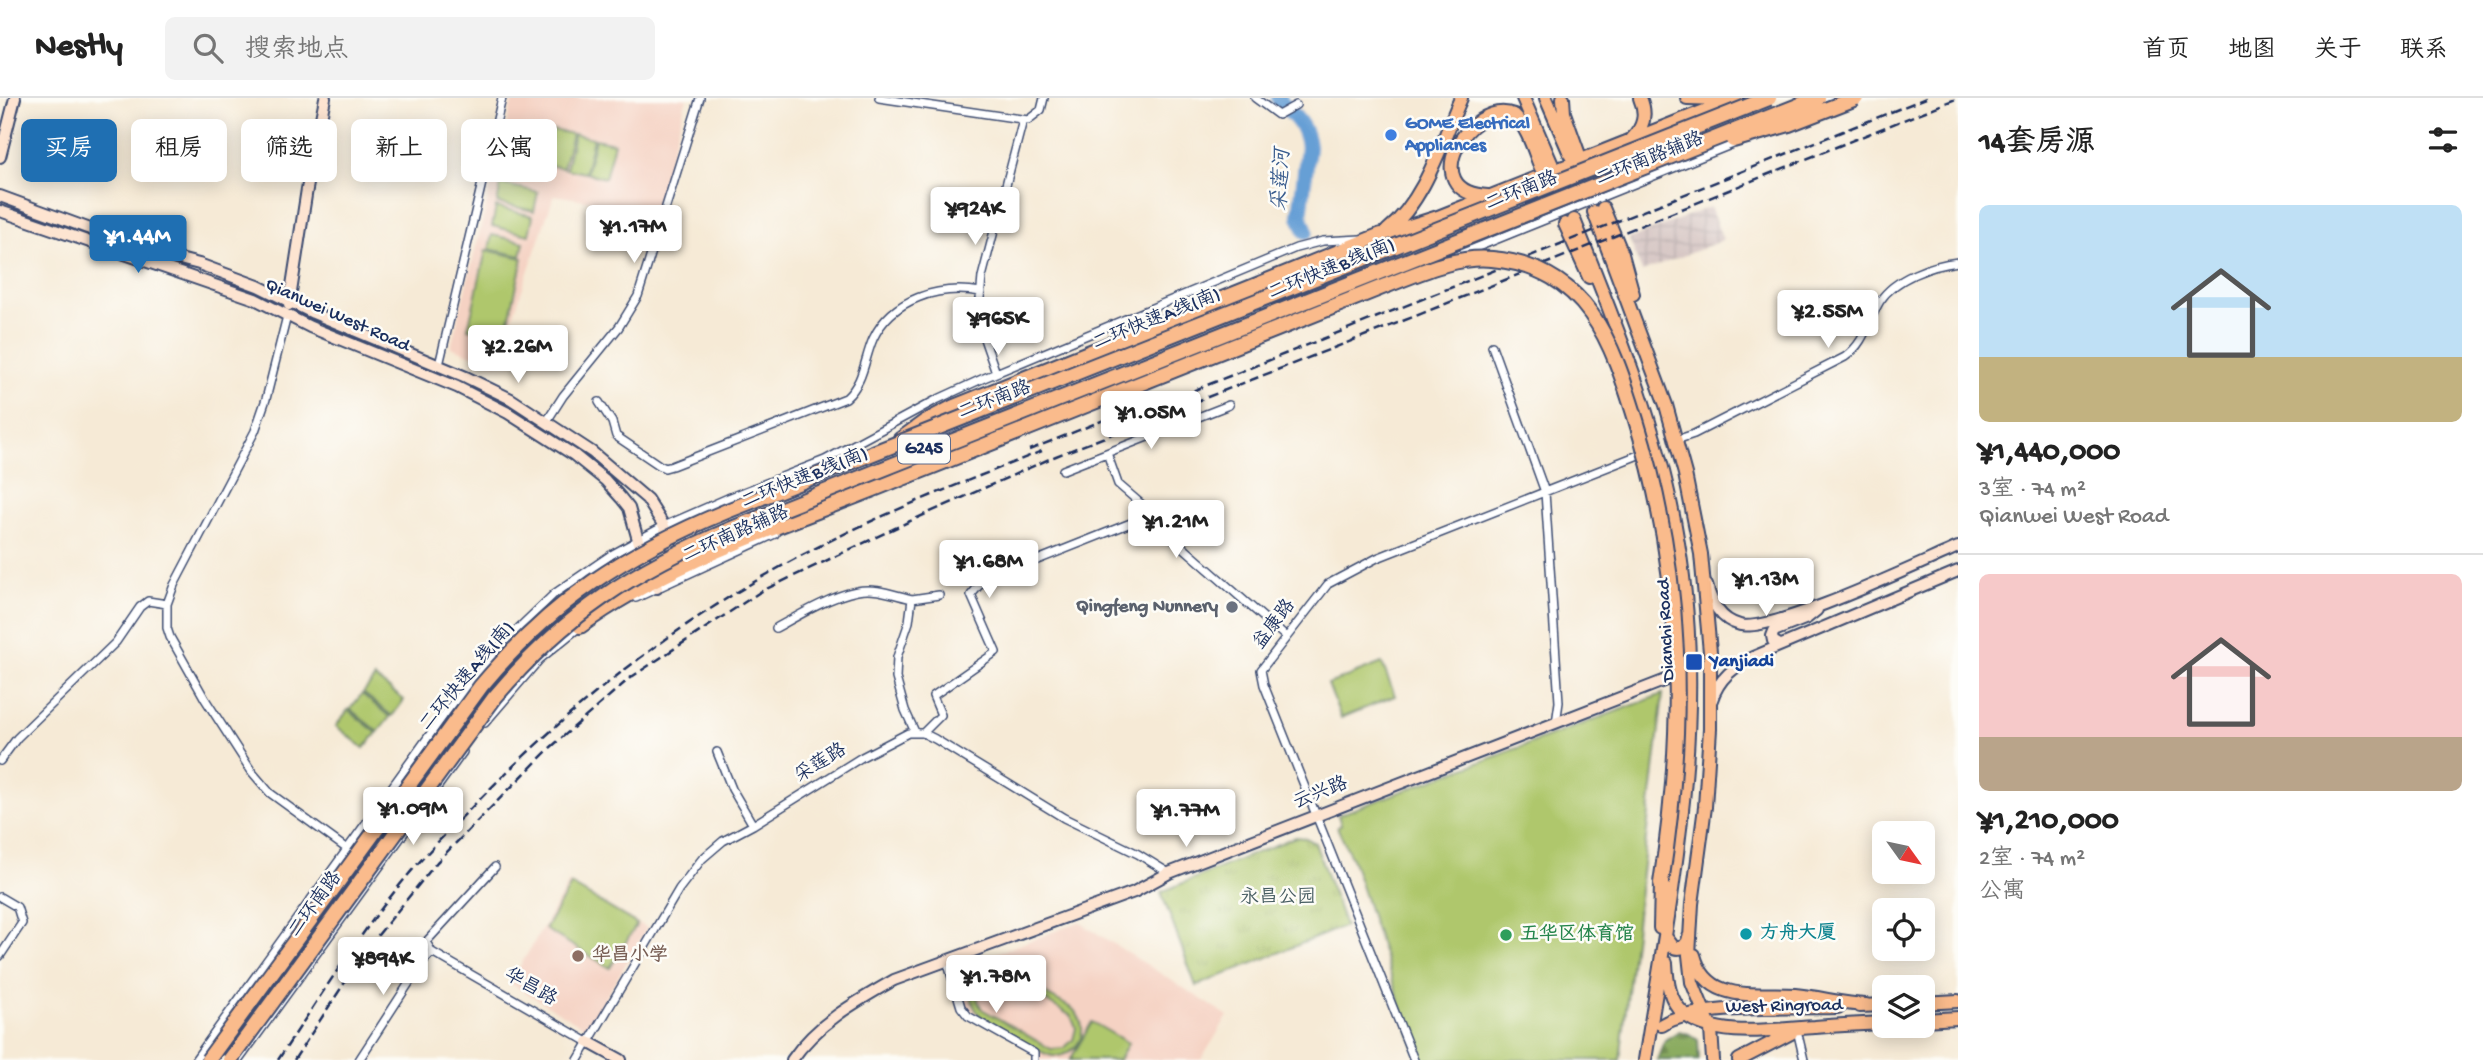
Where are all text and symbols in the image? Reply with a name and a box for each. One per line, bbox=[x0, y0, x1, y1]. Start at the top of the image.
search box bbox=[165, 17, 655, 80]
text: Nestly bbox=[35, 29, 123, 67]
icon: search bbox=[189, 29, 227, 67]
text: 搜索地点 bbox=[245, 36, 349, 67]
text: 首页 bbox=[2142, 37, 2190, 66]
text: 地图 bbox=[2228, 37, 2276, 66]
text: 关于 bbox=[2314, 37, 2362, 66]
text: 联系 bbox=[2400, 37, 2448, 66]
place label: GOME Electrical Appliances bbox=[1404, 113, 1530, 158]
chip: 买房 bbox=[21, 119, 117, 182]
chip: 租房 bbox=[131, 119, 227, 182]
chip: 筛选 bbox=[241, 119, 337, 182]
chip: 新上 bbox=[351, 119, 447, 182]
chip: 公寓 bbox=[461, 119, 557, 182]
icon: filters bbox=[2424, 121, 2462, 159]
marker: GOME Electrical Appliances bbox=[1383, 127, 1399, 143]
street label: 二环南路辅路 bbox=[1592, 127, 1707, 192]
text: 14套房源 bbox=[1979, 127, 2095, 162]
water label: 采莲河 bbox=[1267, 145, 1297, 212]
street label: 二环南路 bbox=[1482, 166, 1562, 217]
pin: ¥924K bbox=[926, 188, 1024, 247]
text: ¥924K bbox=[946, 196, 1004, 223]
pin: ¥1.17M bbox=[577, 206, 691, 265]
text: ¥1.17M bbox=[602, 214, 666, 241]
pin: ¥1.44M bbox=[81, 216, 195, 275]
text: ¥1.44M bbox=[106, 224, 170, 251]
street label: 二环快速B线(南) bbox=[1265, 233, 1399, 306]
icon: home bbox=[2158, 250, 2284, 376]
street label: Qianwei West Road bbox=[261, 274, 415, 359]
street label: 二环快速A线(南) bbox=[1089, 283, 1224, 356]
pin: ¥2.55M bbox=[1771, 290, 1885, 350]
pin: ¥965K bbox=[949, 298, 1047, 357]
text: ¥2.55M bbox=[1793, 299, 1863, 326]
text: ¥965K bbox=[969, 306, 1027, 333]
pin: ¥2.26M bbox=[461, 326, 575, 385]
text: ¥2.26M bbox=[484, 334, 552, 361]
street label: 二环南路 bbox=[955, 376, 1035, 425]
pin: ¥1.05M bbox=[1094, 392, 1208, 451]
text: ¥1.05M bbox=[1117, 400, 1185, 427]
road number: G245 bbox=[898, 435, 950, 464]
text: ¥1,440,000 bbox=[1979, 436, 2120, 471]
street label: 二环快速B线(南) bbox=[738, 442, 872, 515]
text: 3室 · 74 m² bbox=[1979, 477, 2086, 504]
street label: 二环南路辅路 bbox=[679, 500, 793, 569]
pin: ¥1.21M bbox=[1119, 500, 1233, 560]
text: Qianwei West Road bbox=[1979, 504, 2168, 531]
text: ¥1.21M bbox=[1144, 509, 1208, 536]
pin: ¥1.68M bbox=[932, 540, 1046, 600]
text: ¥1.68M bbox=[955, 549, 1023, 576]
pin: ¥1.13M bbox=[1709, 559, 1823, 618]
text: ¥1.13M bbox=[1734, 567, 1798, 594]
street label: Dianchi Road bbox=[1653, 576, 1681, 684]
street label: 益康路 bbox=[1248, 595, 1301, 655]
place label: Qingfeng Nunnery bbox=[1076, 596, 1219, 619]
marker: Qingfeng Nunnery bbox=[1224, 599, 1240, 615]
street label: 二环快速A线(南) bbox=[415, 617, 521, 736]
icon: home bbox=[2158, 619, 2284, 745]
place label: Yanjiadi bbox=[1708, 651, 1774, 674]
marker: Yanjiadi bbox=[1684, 652, 1704, 672]
street label: 采莲路 bbox=[790, 738, 851, 789]
street label: 云兴路 bbox=[1290, 772, 1352, 815]
pin: ¥1.09M bbox=[356, 788, 470, 847]
pin: ¥1.77M bbox=[1129, 790, 1243, 849]
text: ¥1.09M bbox=[379, 796, 447, 823]
text: ¥1.77M bbox=[1152, 798, 1220, 825]
text: ¥1,210,000 bbox=[1979, 805, 2119, 840]
north arrow bbox=[1872, 821, 1936, 884]
map controls bbox=[1872, 821, 1935, 1038]
text: 2室 · 74 m² bbox=[1979, 846, 2085, 873]
street label: 二环南路 bbox=[284, 867, 348, 943]
text: 公寓 bbox=[1979, 879, 2025, 906]
park label: 永昌公园 bbox=[1240, 886, 1316, 910]
button: locate bbox=[1872, 898, 1935, 961]
place label: 方舟大厦 bbox=[1760, 922, 1836, 946]
place label: 五华区体育馆 bbox=[1520, 923, 1634, 947]
marker: 方舟大厦 bbox=[1738, 926, 1754, 942]
marker: 五华区体育馆 bbox=[1498, 927, 1514, 943]
pin: ¥894K bbox=[334, 937, 432, 997]
place label: 华昌小学 bbox=[592, 944, 668, 968]
text: ¥894K bbox=[354, 946, 412, 973]
marker: 华昌小学 bbox=[570, 948, 586, 964]
pin: ¥1.78M bbox=[939, 956, 1053, 1015]
street label: 华昌路 bbox=[500, 963, 561, 1012]
text: ¥1.78M bbox=[962, 964, 1030, 991]
button: layers bbox=[1872, 975, 1935, 1038]
street label: West Ringroad bbox=[1725, 994, 1845, 1020]

